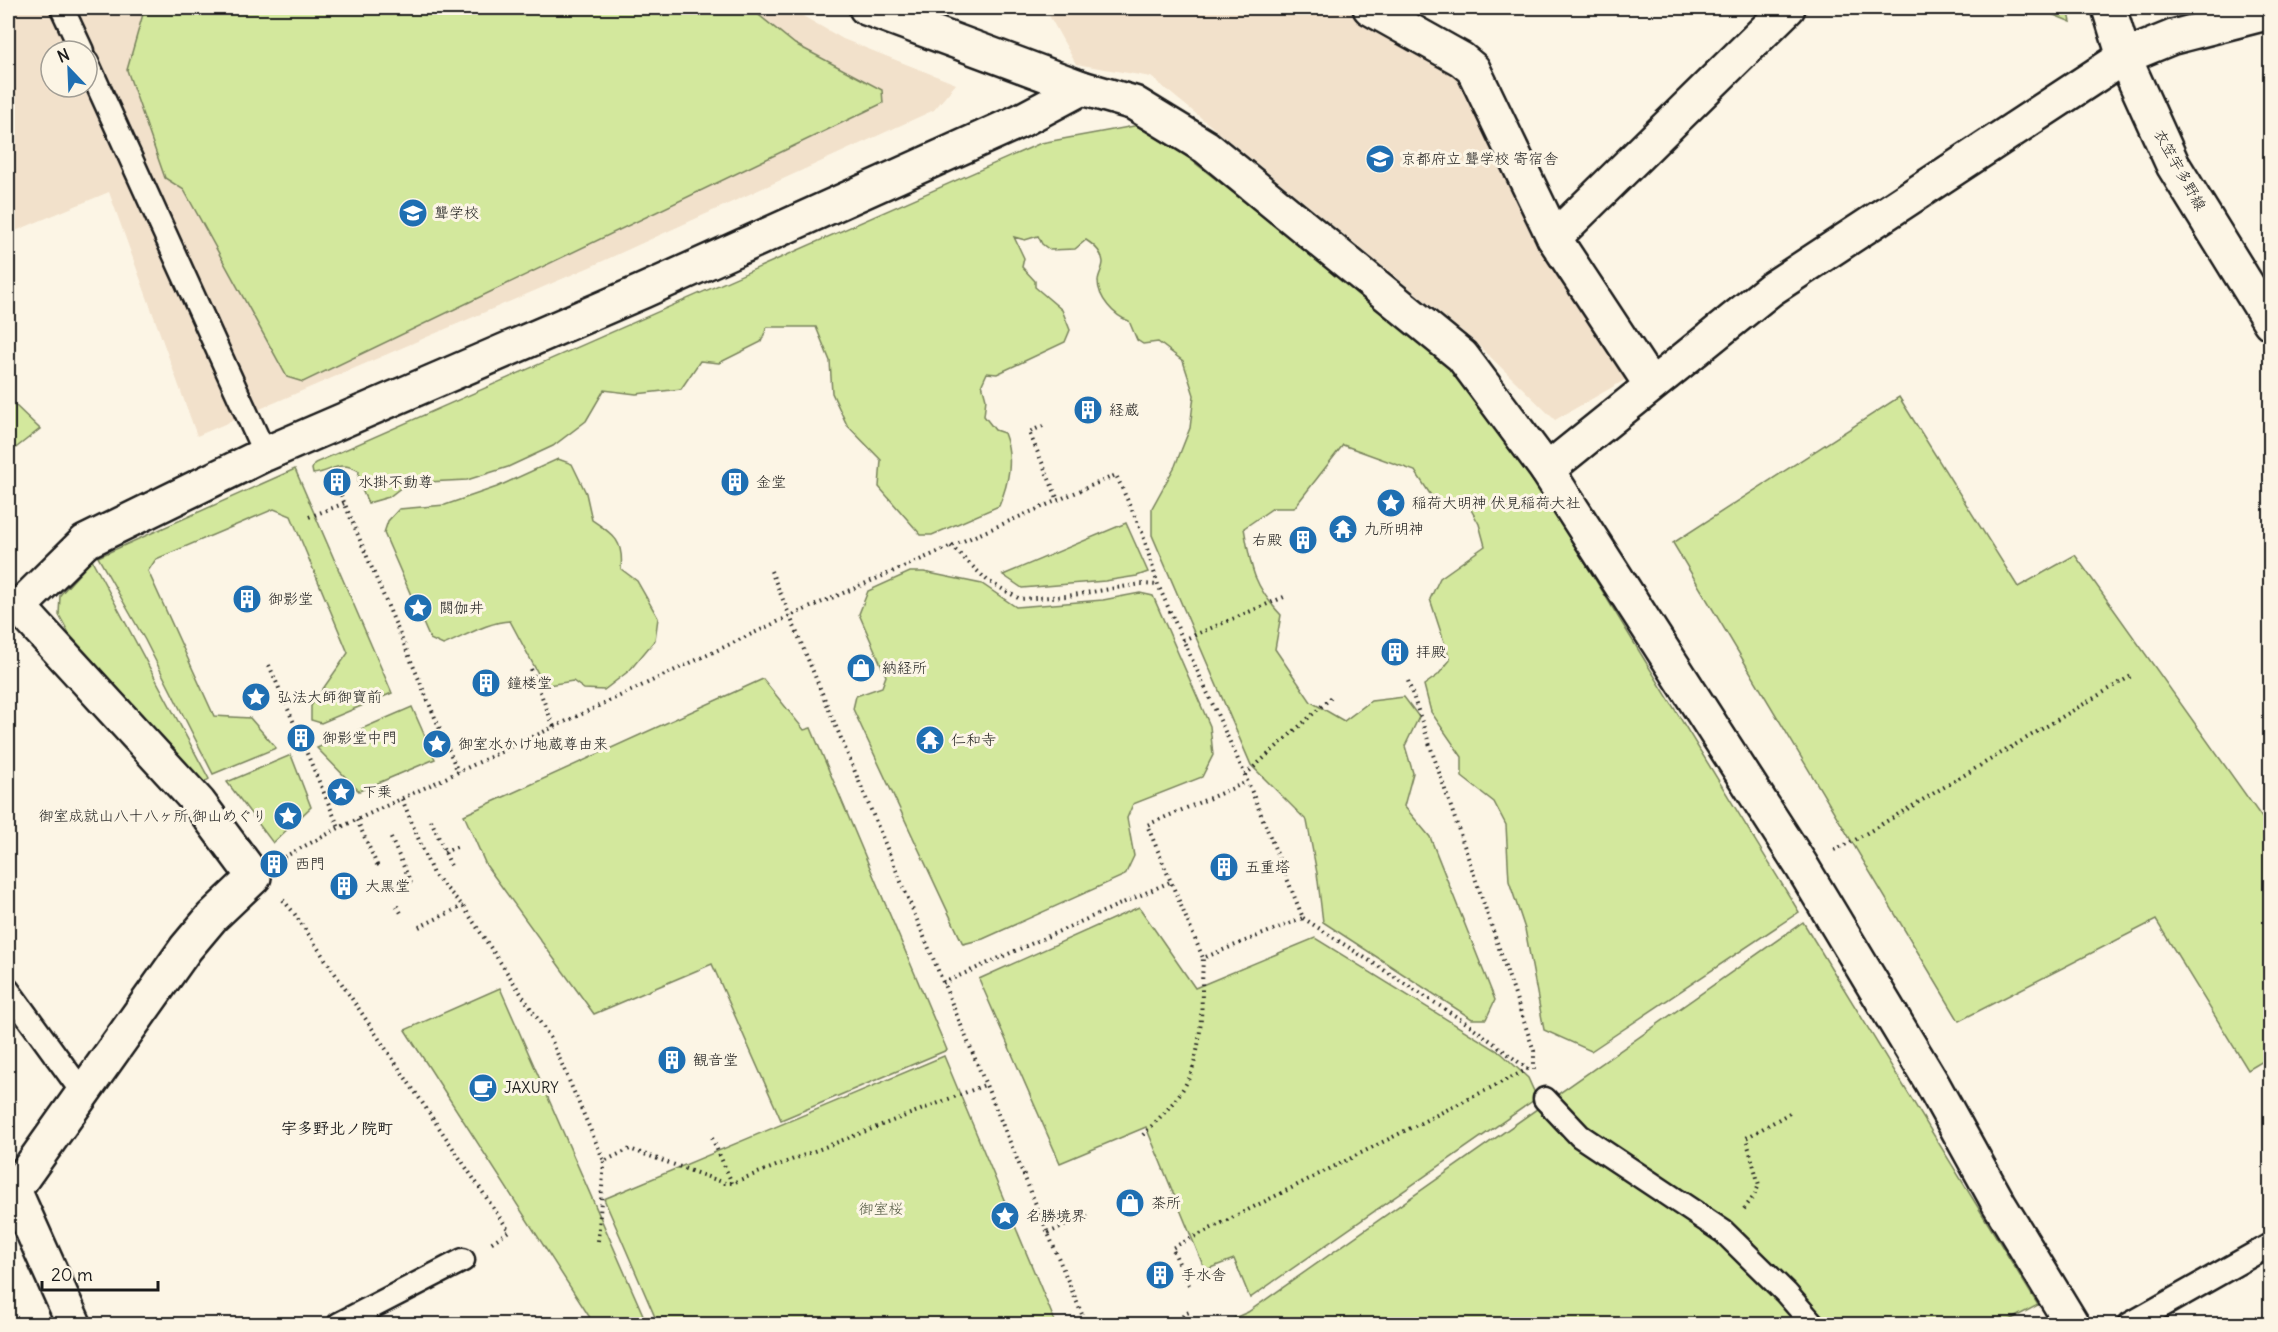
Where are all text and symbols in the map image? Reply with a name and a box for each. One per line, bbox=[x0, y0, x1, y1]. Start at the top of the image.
north arrow bbox=[39, 39, 99, 99]
text: N bbox=[54, 44, 72, 67]
street label: 衣笠宇多野線 bbox=[2150, 126, 2211, 214]
school or university icon: 京都府立 聾学校 寄宿舎 bbox=[1364, 143, 1396, 175]
place label: 京都府立 聾学校 寄宿舎 bbox=[1401, 149, 1558, 168]
school or university icon: 聾学校 bbox=[397, 197, 429, 229]
place label: 聾学校 bbox=[434, 203, 479, 222]
building icon: 経蔵 bbox=[1072, 394, 1104, 426]
place label: 経蔵 bbox=[1109, 400, 1139, 419]
building icon: 水掛不動尊 bbox=[321, 466, 353, 498]
building icon: 金堂 bbox=[719, 466, 751, 498]
place label: 水掛不動尊 bbox=[358, 472, 433, 491]
place label: 金堂 bbox=[756, 472, 786, 491]
place icon: 稲荷大明神 伏見稲荷大社 bbox=[1375, 487, 1407, 519]
place label: 稲荷大明神 伏見稲荷大社 bbox=[1412, 493, 1581, 512]
temple icon: 九所明神 bbox=[1327, 513, 1359, 545]
place label: 九所明神 bbox=[1364, 519, 1424, 538]
building icon: 右殿 bbox=[1287, 524, 1319, 556]
place label: 右殿 bbox=[1252, 530, 1282, 549]
building icon: 御影堂 bbox=[231, 583, 263, 615]
place label: 御影堂 bbox=[268, 589, 313, 608]
place icon: 閼伽井 bbox=[402, 592, 434, 624]
place label: 閼伽井 bbox=[439, 598, 484, 617]
building icon: 拝殿 bbox=[1379, 636, 1411, 668]
place label: 拝殿 bbox=[1416, 642, 1446, 661]
shop icon: 納経所 bbox=[845, 652, 877, 684]
place label: 納経所 bbox=[882, 658, 927, 677]
building icon: 鐘楼堂 bbox=[470, 667, 502, 699]
place label: 鐘楼堂 bbox=[507, 673, 552, 692]
place icon: 弘法大師御寶前 bbox=[240, 681, 272, 713]
place label: 弘法大師御寶前 bbox=[277, 687, 382, 706]
building icon: 御影堂中門 bbox=[285, 722, 317, 754]
temple icon: 仁和寺 bbox=[914, 724, 946, 756]
place label: 御影堂中門 bbox=[322, 728, 397, 747]
place icon: 御室水かけ地蔵尊由来 bbox=[421, 728, 453, 760]
place label: 仁和寺 bbox=[951, 730, 996, 749]
place label: 御室水かけ地蔵尊由来 bbox=[458, 734, 608, 753]
place icon: 下乗 bbox=[325, 776, 357, 808]
place label: 下乗 bbox=[362, 782, 392, 801]
place icon: 御室成就山八十八ヶ所 御山めぐり bbox=[272, 800, 304, 832]
place label: 御室成就山八十八ヶ所 御山めぐり bbox=[38, 806, 267, 825]
building icon: 西門 bbox=[258, 848, 290, 880]
building icon: 五重塔 bbox=[1208, 851, 1240, 883]
place label: 西門 bbox=[295, 854, 325, 873]
place label: 五重塔 bbox=[1245, 857, 1290, 876]
building icon: 大黒堂 bbox=[328, 870, 360, 902]
place label: 大黒堂 bbox=[365, 876, 410, 895]
building icon: 観音堂 bbox=[656, 1044, 688, 1076]
place label: 観音堂 bbox=[693, 1050, 738, 1069]
cafe icon: JAXURY bbox=[467, 1072, 499, 1104]
place label: JAXURY bbox=[504, 1078, 559, 1097]
district label: 宇多野北ノ院町 bbox=[281, 1118, 393, 1138]
shop icon: 茶所 bbox=[1114, 1187, 1146, 1219]
place label: 茶所 bbox=[1151, 1193, 1181, 1212]
park label: 御室桜 bbox=[858, 1199, 904, 1218]
place icon: 名勝境界 bbox=[989, 1200, 1021, 1232]
place label: 名勝境界 bbox=[1026, 1206, 1086, 1225]
scale bar bbox=[42, 1254, 158, 1292]
building icon: 手水舎 bbox=[1144, 1259, 1176, 1291]
text: 20 m bbox=[51, 1263, 93, 1286]
place label: 手水舎 bbox=[1181, 1265, 1226, 1284]

